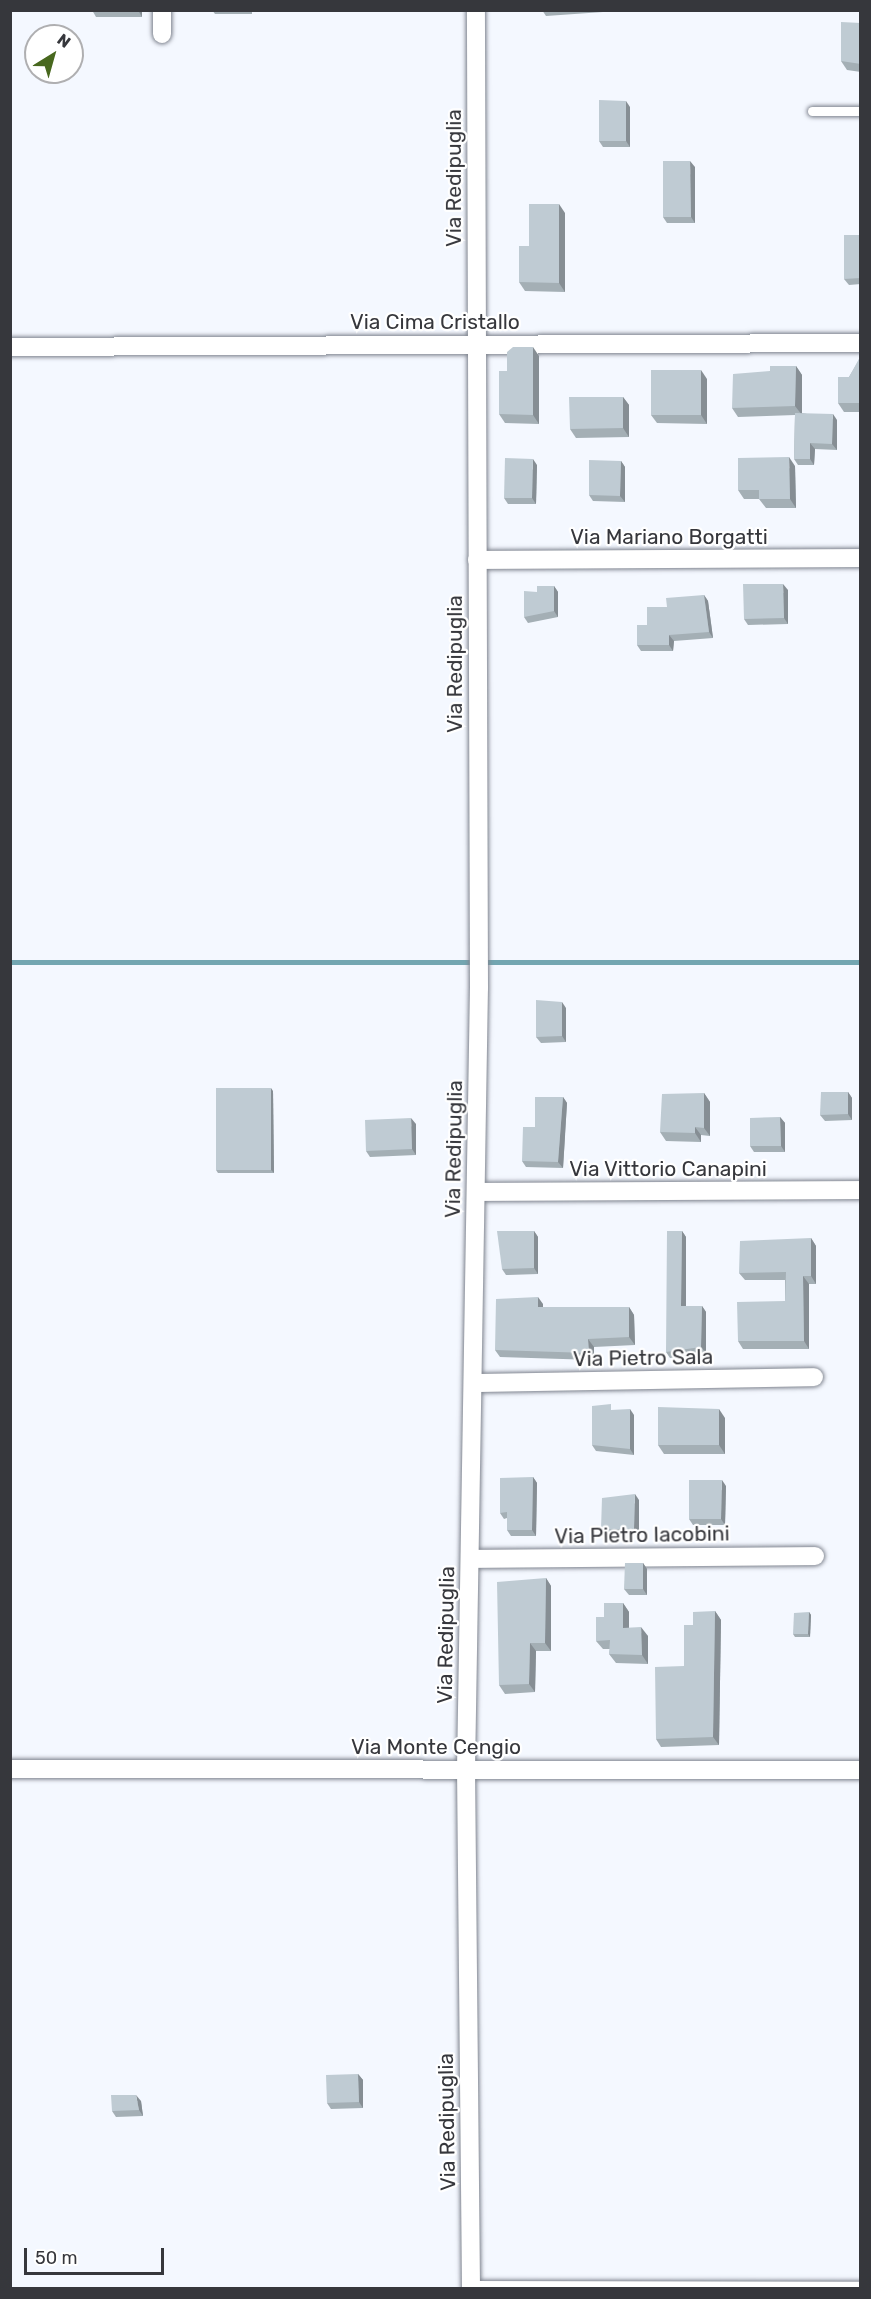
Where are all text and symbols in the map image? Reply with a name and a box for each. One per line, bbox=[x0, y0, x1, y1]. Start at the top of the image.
north arrow bbox=[24, 24, 84, 84]
text: N bbox=[54, 30, 74, 52]
street label: Via Redipuglia bbox=[441, 109, 467, 247]
street label: Via Cima Cristallo bbox=[350, 309, 520, 335]
street label: Via Mariano Borgatti bbox=[570, 524, 768, 550]
street label: Via Redipuglia bbox=[442, 595, 468, 733]
street label: Via Redipuglia bbox=[440, 1080, 468, 1218]
street label: Via Vittorio Canapini bbox=[569, 1156, 767, 1182]
street label: Via Pietro Sala bbox=[573, 1344, 713, 1372]
street label: Via Pietro Iacobini bbox=[554, 1521, 730, 1549]
street label: Via Redipuglia bbox=[432, 1566, 460, 1704]
street label: Via Monte Cengio bbox=[351, 1734, 521, 1760]
street label: Via Redipuglia bbox=[433, 2053, 461, 2191]
scale bar bbox=[27, 2236, 166, 2274]
text: 50 m bbox=[35, 2247, 78, 2269]

